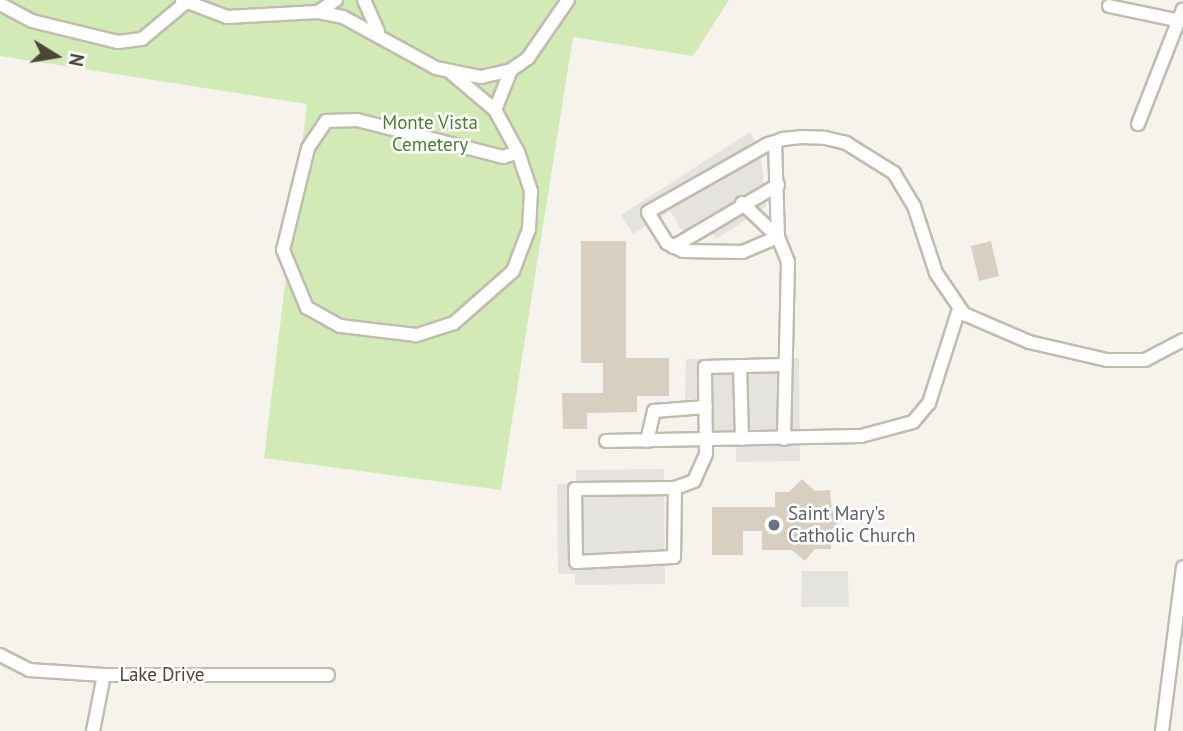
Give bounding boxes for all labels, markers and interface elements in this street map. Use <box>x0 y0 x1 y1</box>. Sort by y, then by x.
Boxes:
north arrow <box>21 21 91 91</box>
text: N <box>64 52 90 68</box>
park label: Monte Vista Cemetery <box>382 112 478 156</box>
place label: Saint Mary's Catholic Church <box>788 503 916 547</box>
marker: Saint Mary's Catholic Church <box>766 517 782 533</box>
street label: Lake Drive <box>119 664 205 686</box>

